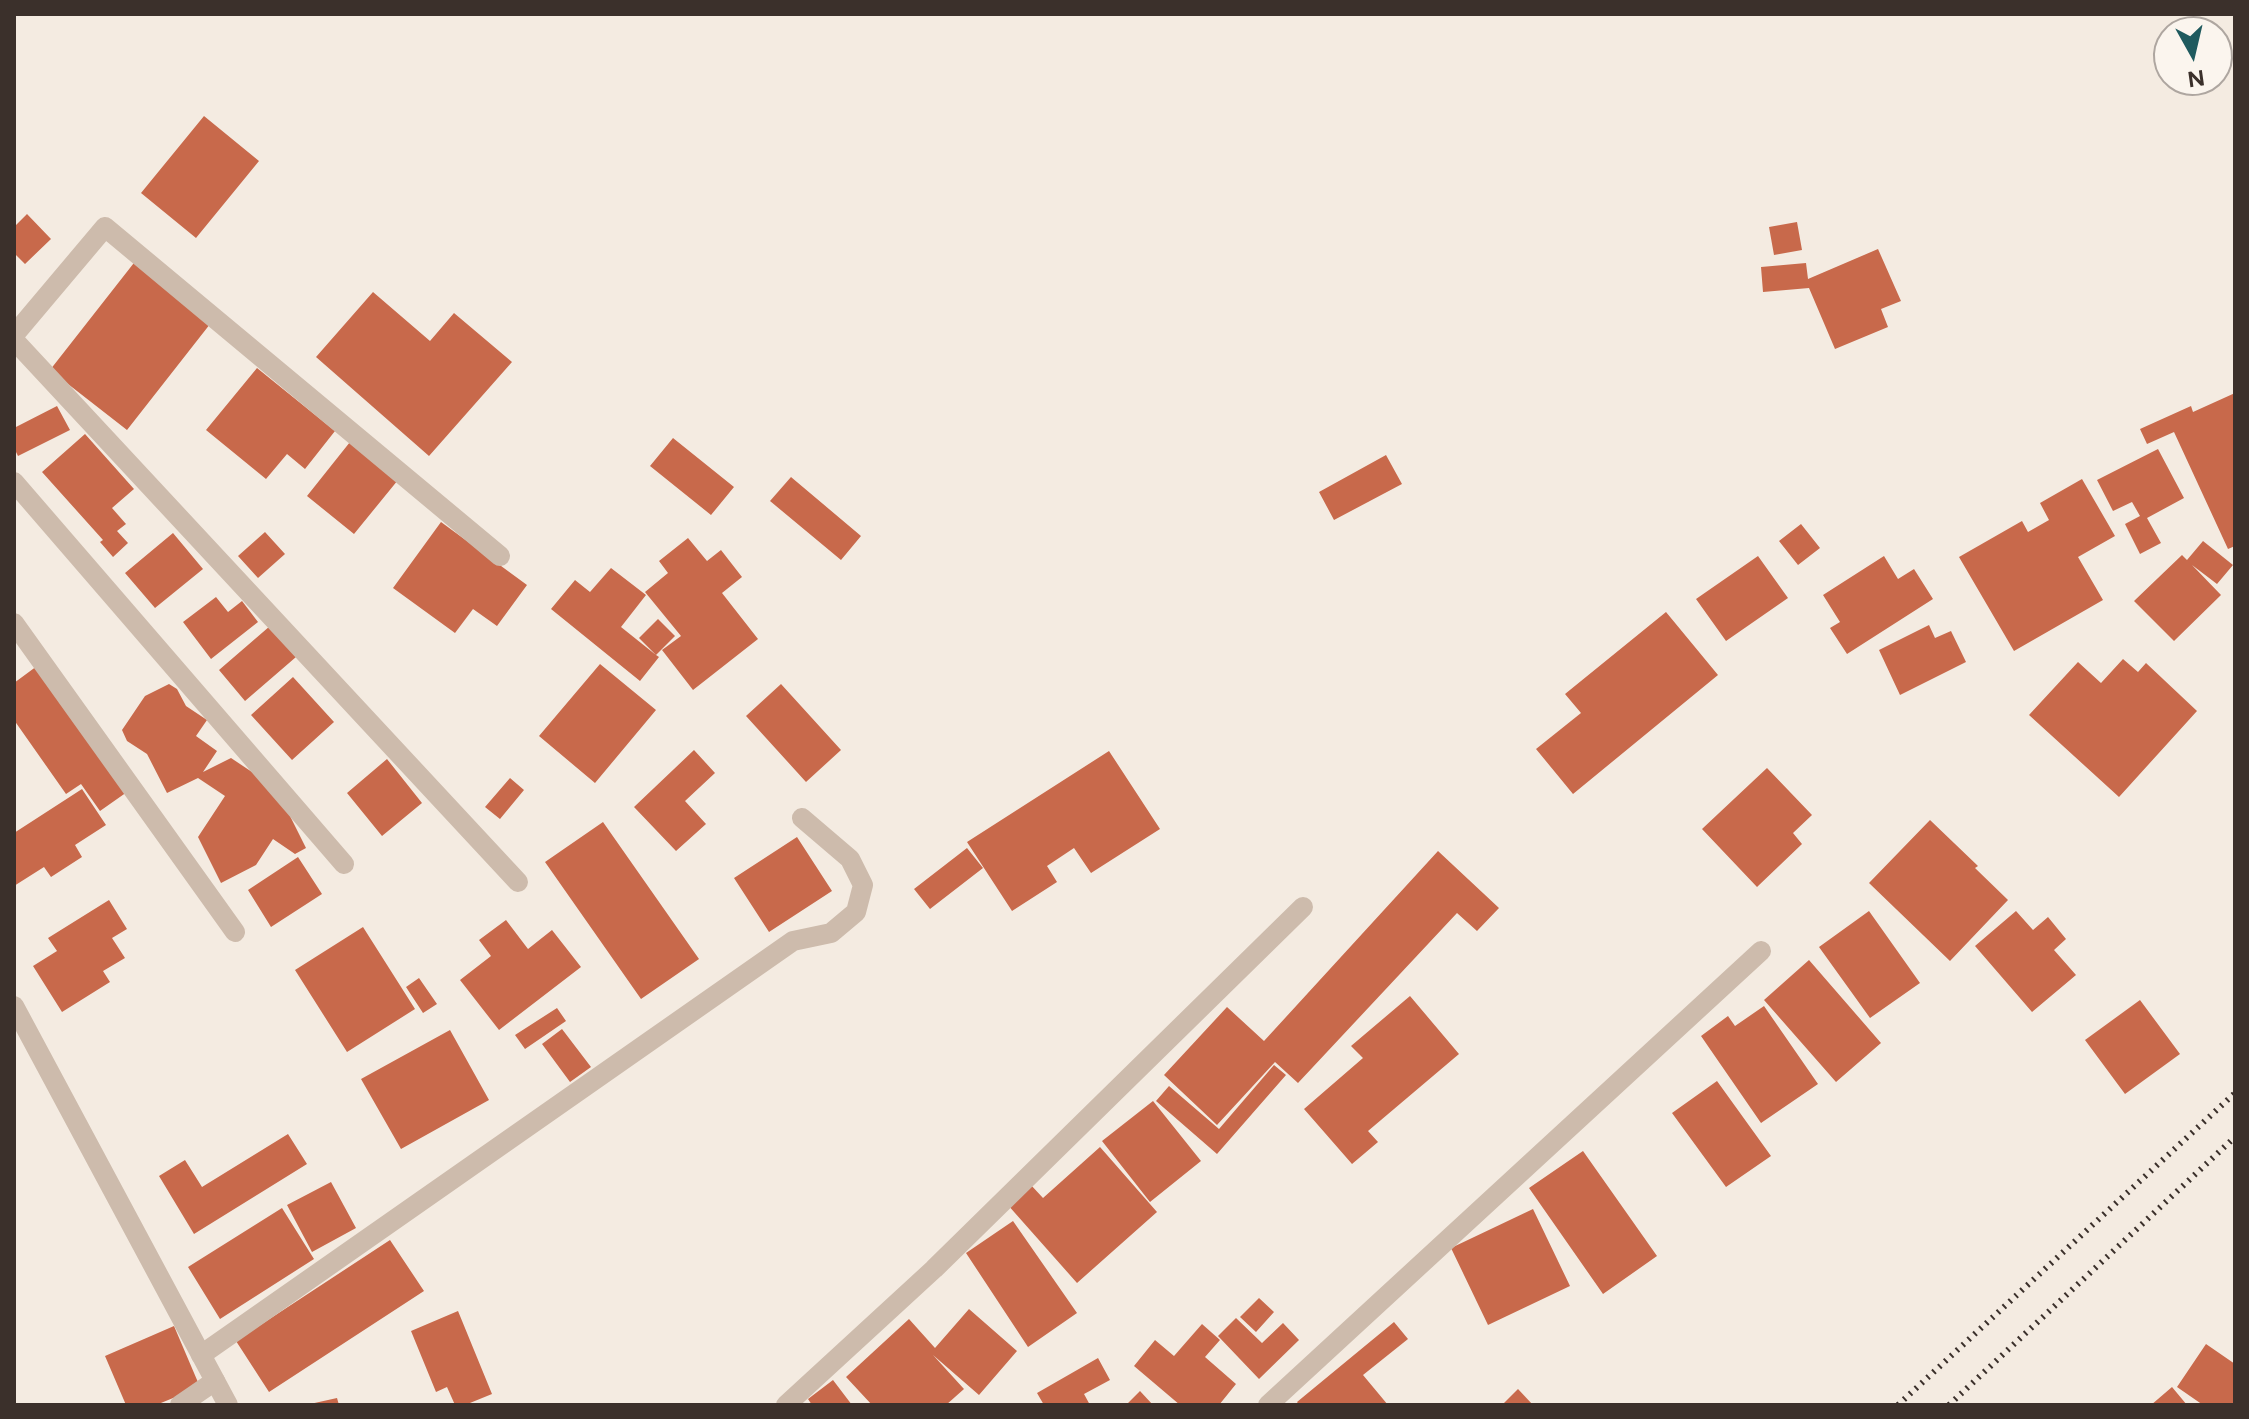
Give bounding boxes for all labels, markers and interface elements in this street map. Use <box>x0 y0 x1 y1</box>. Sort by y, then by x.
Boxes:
north arrow <box>2153 16 2233 96</box>
text: N <box>2186 64 2206 93</box>

